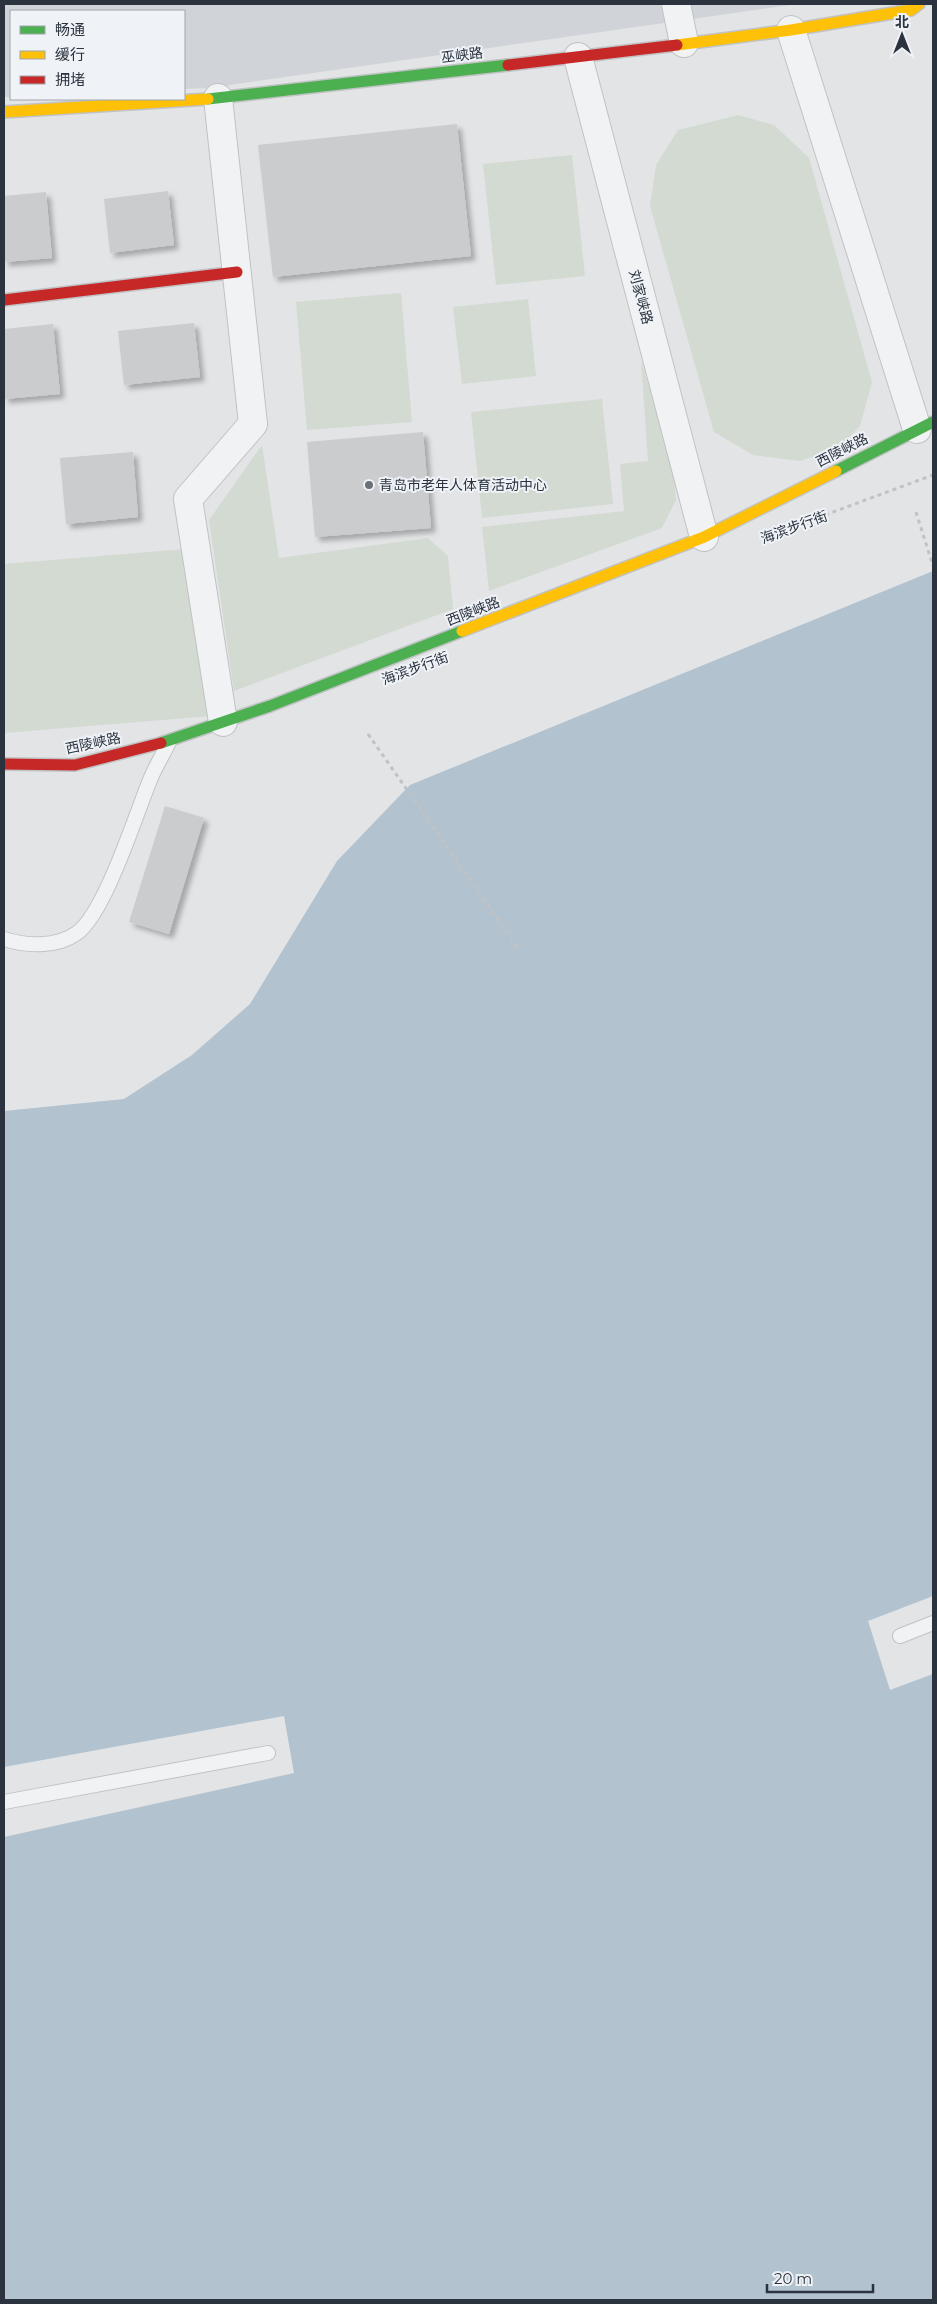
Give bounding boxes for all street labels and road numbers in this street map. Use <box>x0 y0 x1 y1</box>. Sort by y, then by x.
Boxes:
street label: 巫峡路 <box>440 44 484 66</box>
street label: 刘家峡路 <box>625 268 657 326</box>
street label: 西陵峡路 <box>813 429 871 471</box>
street label: 海滨步行街 <box>758 507 830 547</box>
street label: 西陵峡路 <box>444 593 502 629</box>
street label: 海滨步行街 <box>379 648 451 688</box>
street label: 西陵峡路 <box>64 728 122 758</box>

